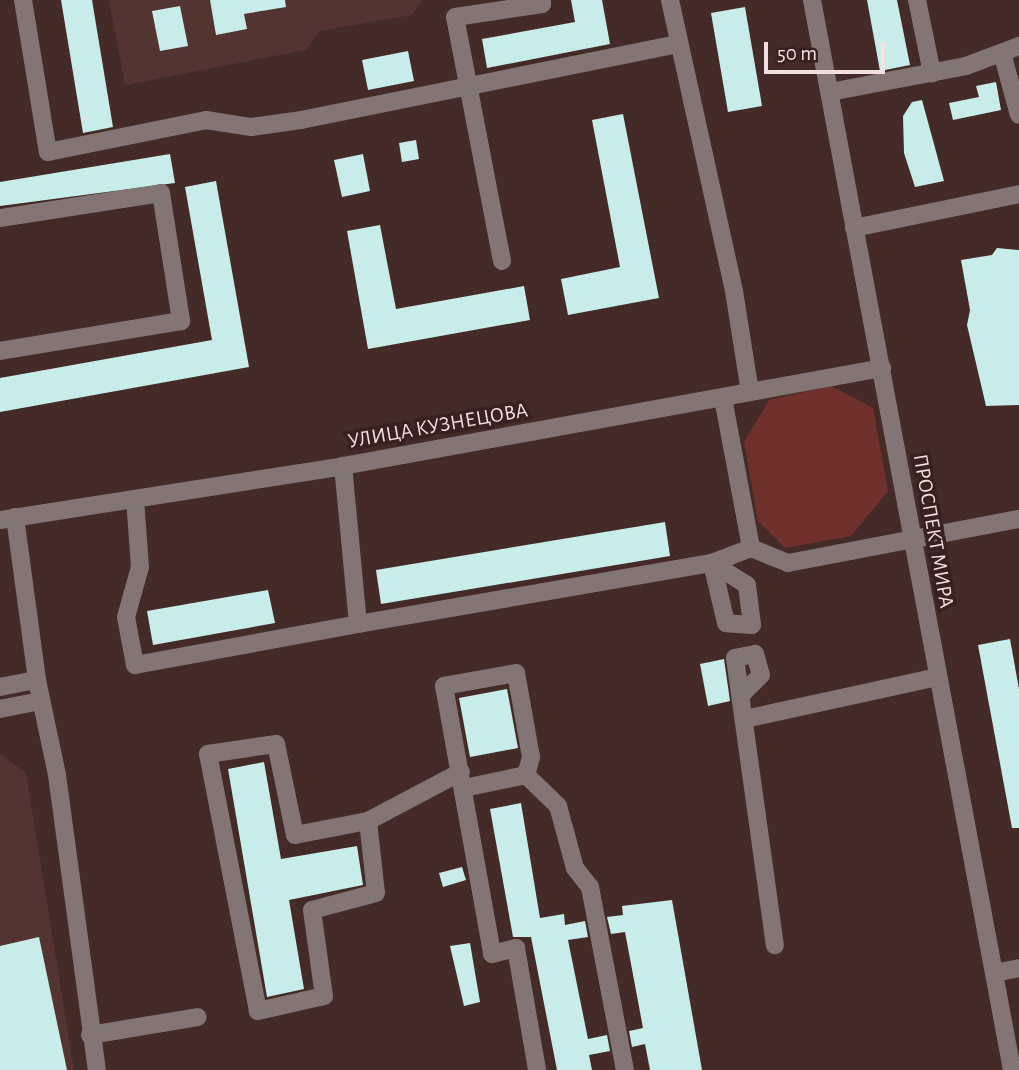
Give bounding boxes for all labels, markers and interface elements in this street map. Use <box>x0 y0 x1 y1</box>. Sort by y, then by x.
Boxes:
scale bar <box>767 28 888 72</box>
text: 50 m <box>777 43 817 64</box>
street label: УЛИЦА КУЗНЕЦОВА <box>346 398 530 454</box>
street label: ПРОСПЕКТ МИРА <box>907 452 959 610</box>

